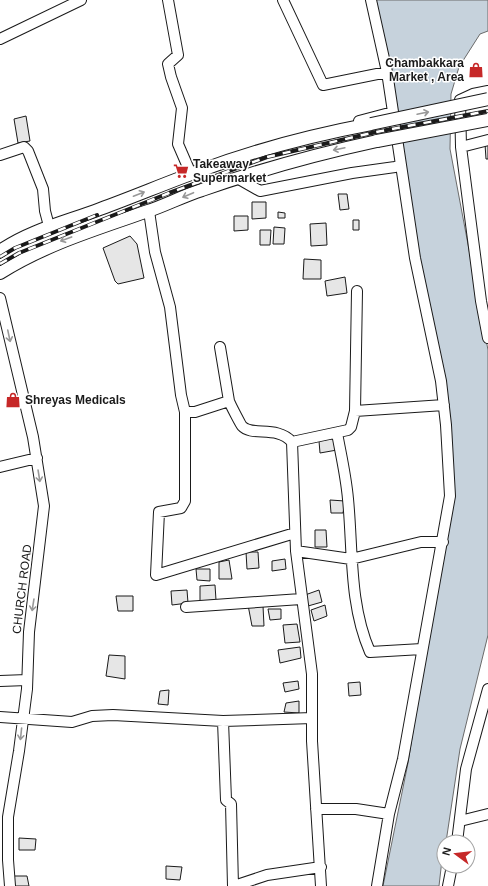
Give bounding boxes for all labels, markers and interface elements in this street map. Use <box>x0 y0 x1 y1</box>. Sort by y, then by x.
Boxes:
place label: Chambakkara Market , Area <box>385 56 464 84</box>
shop icon: Chambakkara Market , Area <box>467 61 485 79</box>
one-way arrow <box>416 108 429 116</box>
one-way arrow <box>333 145 346 153</box>
place label: Takeaway Supermarket <box>193 157 266 185</box>
supermarket icon: Takeaway Supermarket <box>172 162 190 180</box>
one-way arrow <box>133 190 145 197</box>
one-way arrow <box>182 192 194 200</box>
one-way arrow <box>60 236 72 244</box>
one-way arrow <box>5 329 13 342</box>
shop icon: Shreyas Medicals <box>4 391 22 409</box>
place label: Shreyas Medicals <box>25 393 126 407</box>
one-way arrow <box>36 469 44 482</box>
street label: CHURCH ROAD <box>10 543 34 635</box>
one-way arrow <box>29 598 37 611</box>
one-way arrow <box>17 727 25 740</box>
north arrow <box>436 834 476 874</box>
text: N <box>440 846 453 857</box>

